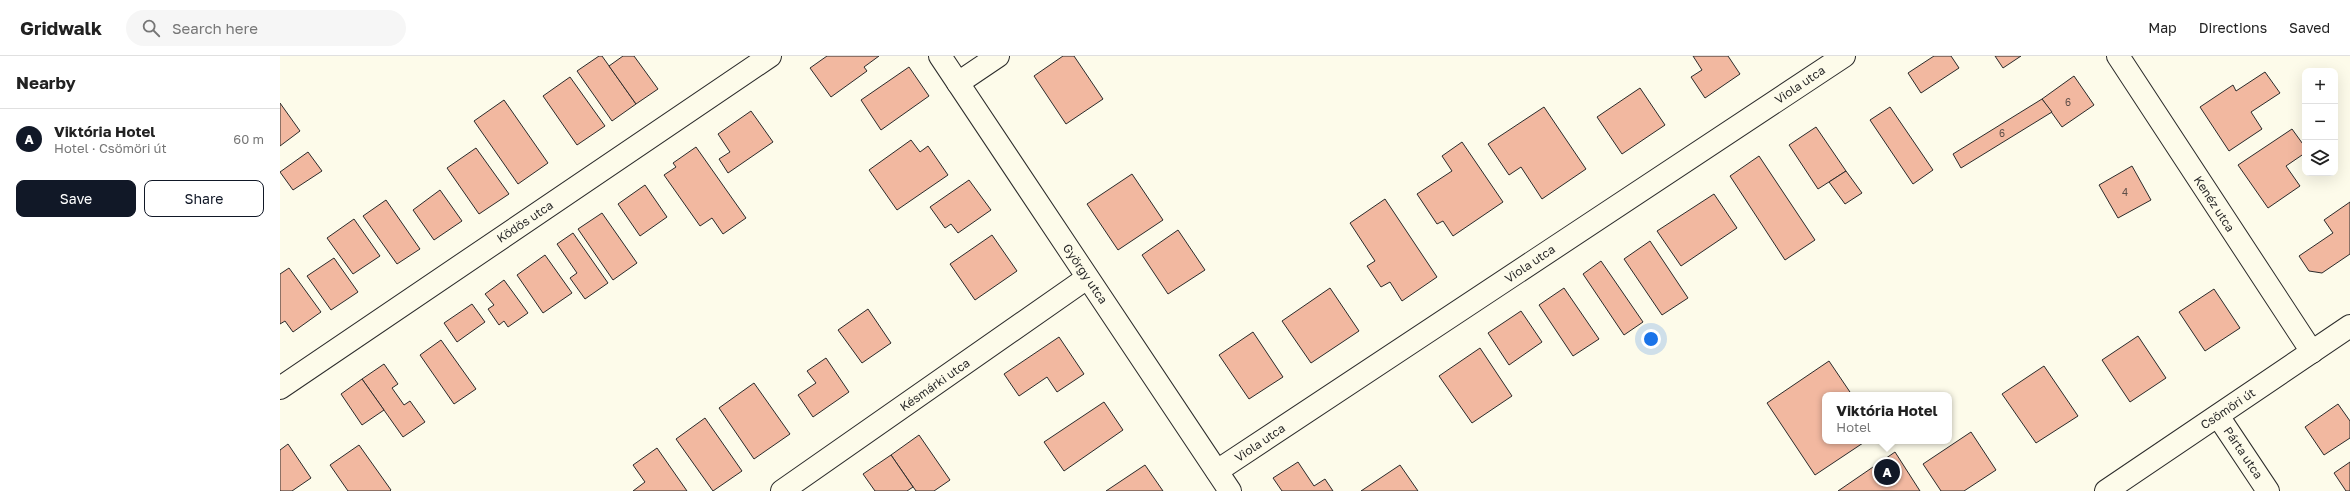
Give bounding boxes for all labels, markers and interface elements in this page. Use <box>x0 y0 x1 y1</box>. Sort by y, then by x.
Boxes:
search box <box>126 10 406 46</box>
text: Gridwalk <box>20 16 102 39</box>
icon: search <box>140 17 162 39</box>
text: Search here <box>172 19 258 37</box>
text: Map <box>2148 19 2177 36</box>
text: Directions <box>2199 19 2267 36</box>
text: Saved <box>2289 19 2330 36</box>
street label: Viola utca <box>1772 62 1828 107</box>
map controls <box>2302 68 2338 176</box>
button: + <box>2302 68 2338 104</box>
text: Nearby <box>16 72 76 93</box>
house number: 6 <box>2065 96 2071 108</box>
button: − <box>2302 104 2338 140</box>
text: Viktória Hotel <box>54 122 155 140</box>
house number: 6 <box>1999 127 2005 139</box>
text: A <box>24 131 34 147</box>
text: 60 m <box>233 131 264 147</box>
text: Hotel · Csömöri út <box>54 140 167 156</box>
button: layers <box>2302 140 2338 176</box>
street label: Kenéz utca <box>2191 173 2238 235</box>
button: Save <box>16 180 136 217</box>
button: Share <box>144 180 264 217</box>
house number: 4 <box>2122 186 2128 198</box>
street label: Ködös utca <box>494 197 556 246</box>
street label: György utca <box>1060 241 1111 307</box>
street label: Viola utca <box>1502 241 1558 286</box>
your location <box>1641 329 1661 349</box>
street label: Késmárki utca <box>897 355 973 414</box>
street label: Csömöri út <box>2198 385 2258 432</box>
popup <box>1822 392 1952 444</box>
text: Viktória Hotel <box>1836 401 1938 419</box>
text: Hotel <box>1836 419 1871 435</box>
street label: Viola utca <box>1232 420 1288 465</box>
street label: Párta utca <box>2221 424 2266 482</box>
pin: A <box>1874 457 1900 487</box>

